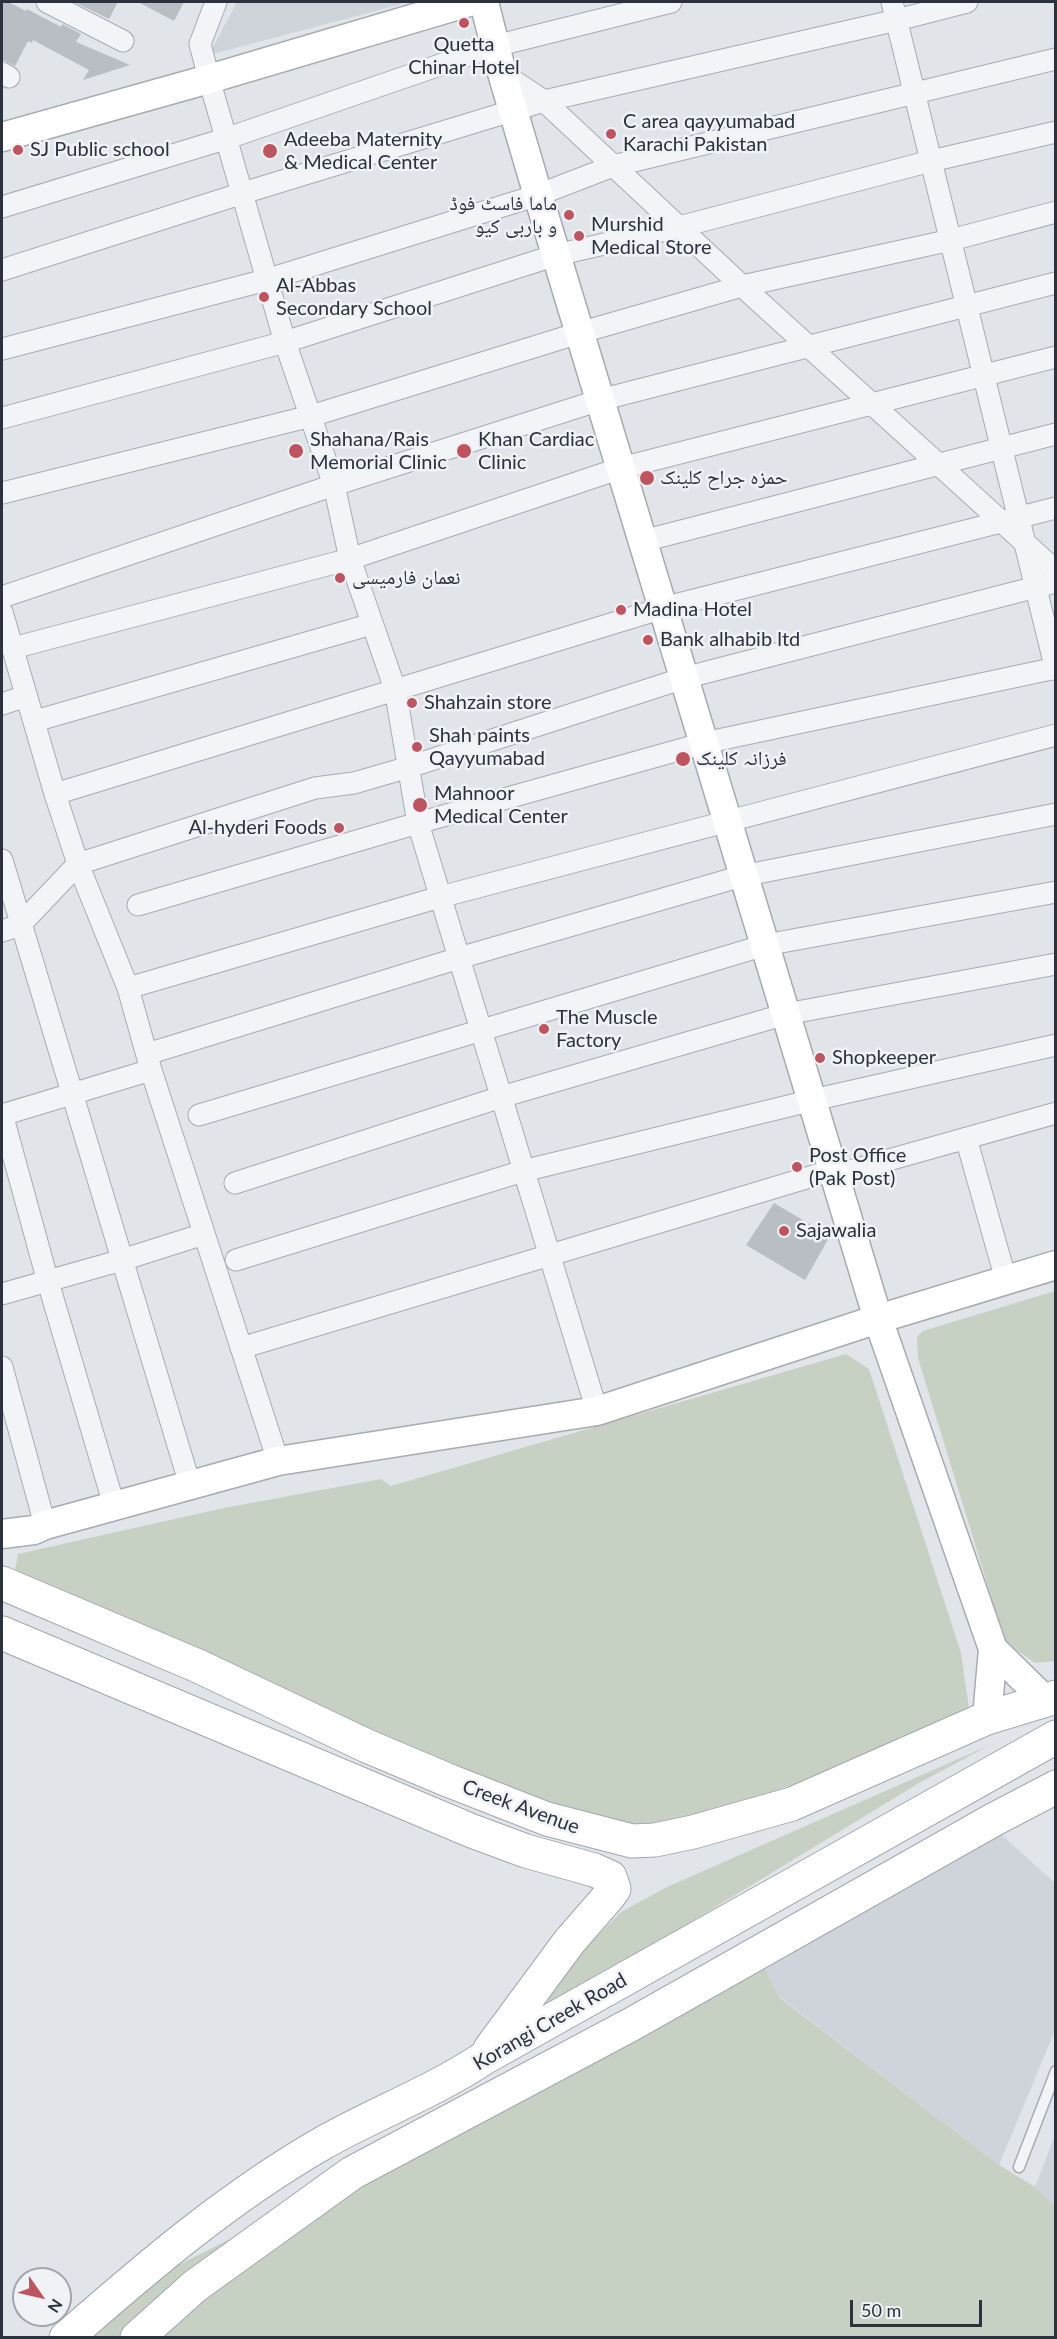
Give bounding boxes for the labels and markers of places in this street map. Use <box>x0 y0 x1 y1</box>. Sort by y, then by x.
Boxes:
marker: Quetta Chinar Hotel <box>457 16 471 30</box>
place label: Quetta Chinar Hotel <box>408 33 520 80</box>
place label: C area qayyumabad Karachi Pakistan <box>623 110 795 157</box>
marker: C area qayyumabad Karachi Pakistan <box>604 127 618 141</box>
place label: Adeeba Maternity & Medical Center <box>284 128 442 175</box>
place label: SJ Public school <box>30 138 170 162</box>
marker: Adeeba Maternity & Medical Center <box>261 142 279 160</box>
marker: SJ Public school <box>11 143 25 157</box>
place label: ماما فاسٹ فوڈ و باربی کیو <box>449 192 557 239</box>
marker: ماما فاسٹ فوڈ و باربی کیو <box>562 208 576 222</box>
place label: Murshid Medical Store <box>591 213 711 260</box>
marker: Murshid Medical Store <box>572 229 586 243</box>
place label: Al-Abbas Secondary School <box>276 274 432 321</box>
marker: Al-Abbas Secondary School <box>257 290 271 304</box>
place label: Shahana/Rais Memorial Clinic <box>310 428 447 475</box>
place label: Khan Cardiac Clinic <box>478 428 594 475</box>
marker: Shahana/Rais Memorial Clinic <box>287 442 305 460</box>
marker: Khan Cardiac Clinic <box>455 442 473 460</box>
place label: حمزہ جراح کلینک <box>660 466 787 490</box>
marker: حمزہ جراح کلینک <box>638 469 656 487</box>
place label: نعمان فارمیسی <box>352 566 460 590</box>
marker: نعمان فارمیسی <box>333 571 347 585</box>
place label: Madina Hotel <box>633 598 752 622</box>
marker: Madina Hotel <box>614 603 628 617</box>
place label: Bank alhabib ltd <box>660 628 800 652</box>
marker: Bank alhabib ltd <box>641 633 655 647</box>
place label: Shahzain store <box>424 691 552 715</box>
marker: Shahzain store <box>405 696 419 710</box>
place label: Shah paints Qayyumabad <box>429 724 545 771</box>
marker: Shah paints Qayyumabad <box>410 740 424 754</box>
place label: فرزانہ کلینک <box>696 747 787 771</box>
marker: فرزانہ کلینک <box>674 750 692 768</box>
place label: Mahnoor Medical Center <box>434 782 568 829</box>
marker: Mahnoor Medical Center <box>411 796 429 814</box>
place label: Al-hyderi Foods <box>188 816 327 840</box>
marker: Al-hyderi Foods <box>332 821 346 835</box>
place label: The Muscle Factory <box>556 1006 658 1053</box>
marker: The Muscle Factory <box>537 1022 551 1036</box>
place label: Shopkeeper <box>832 1046 936 1070</box>
marker: Shopkeeper <box>813 1051 827 1065</box>
place label: Post Office (Pak Post) <box>809 1144 906 1191</box>
marker: Post Office (Pak Post) <box>790 1160 804 1174</box>
place label: Sajawalia <box>796 1219 876 1243</box>
marker: Sajawalia <box>777 1224 791 1238</box>

